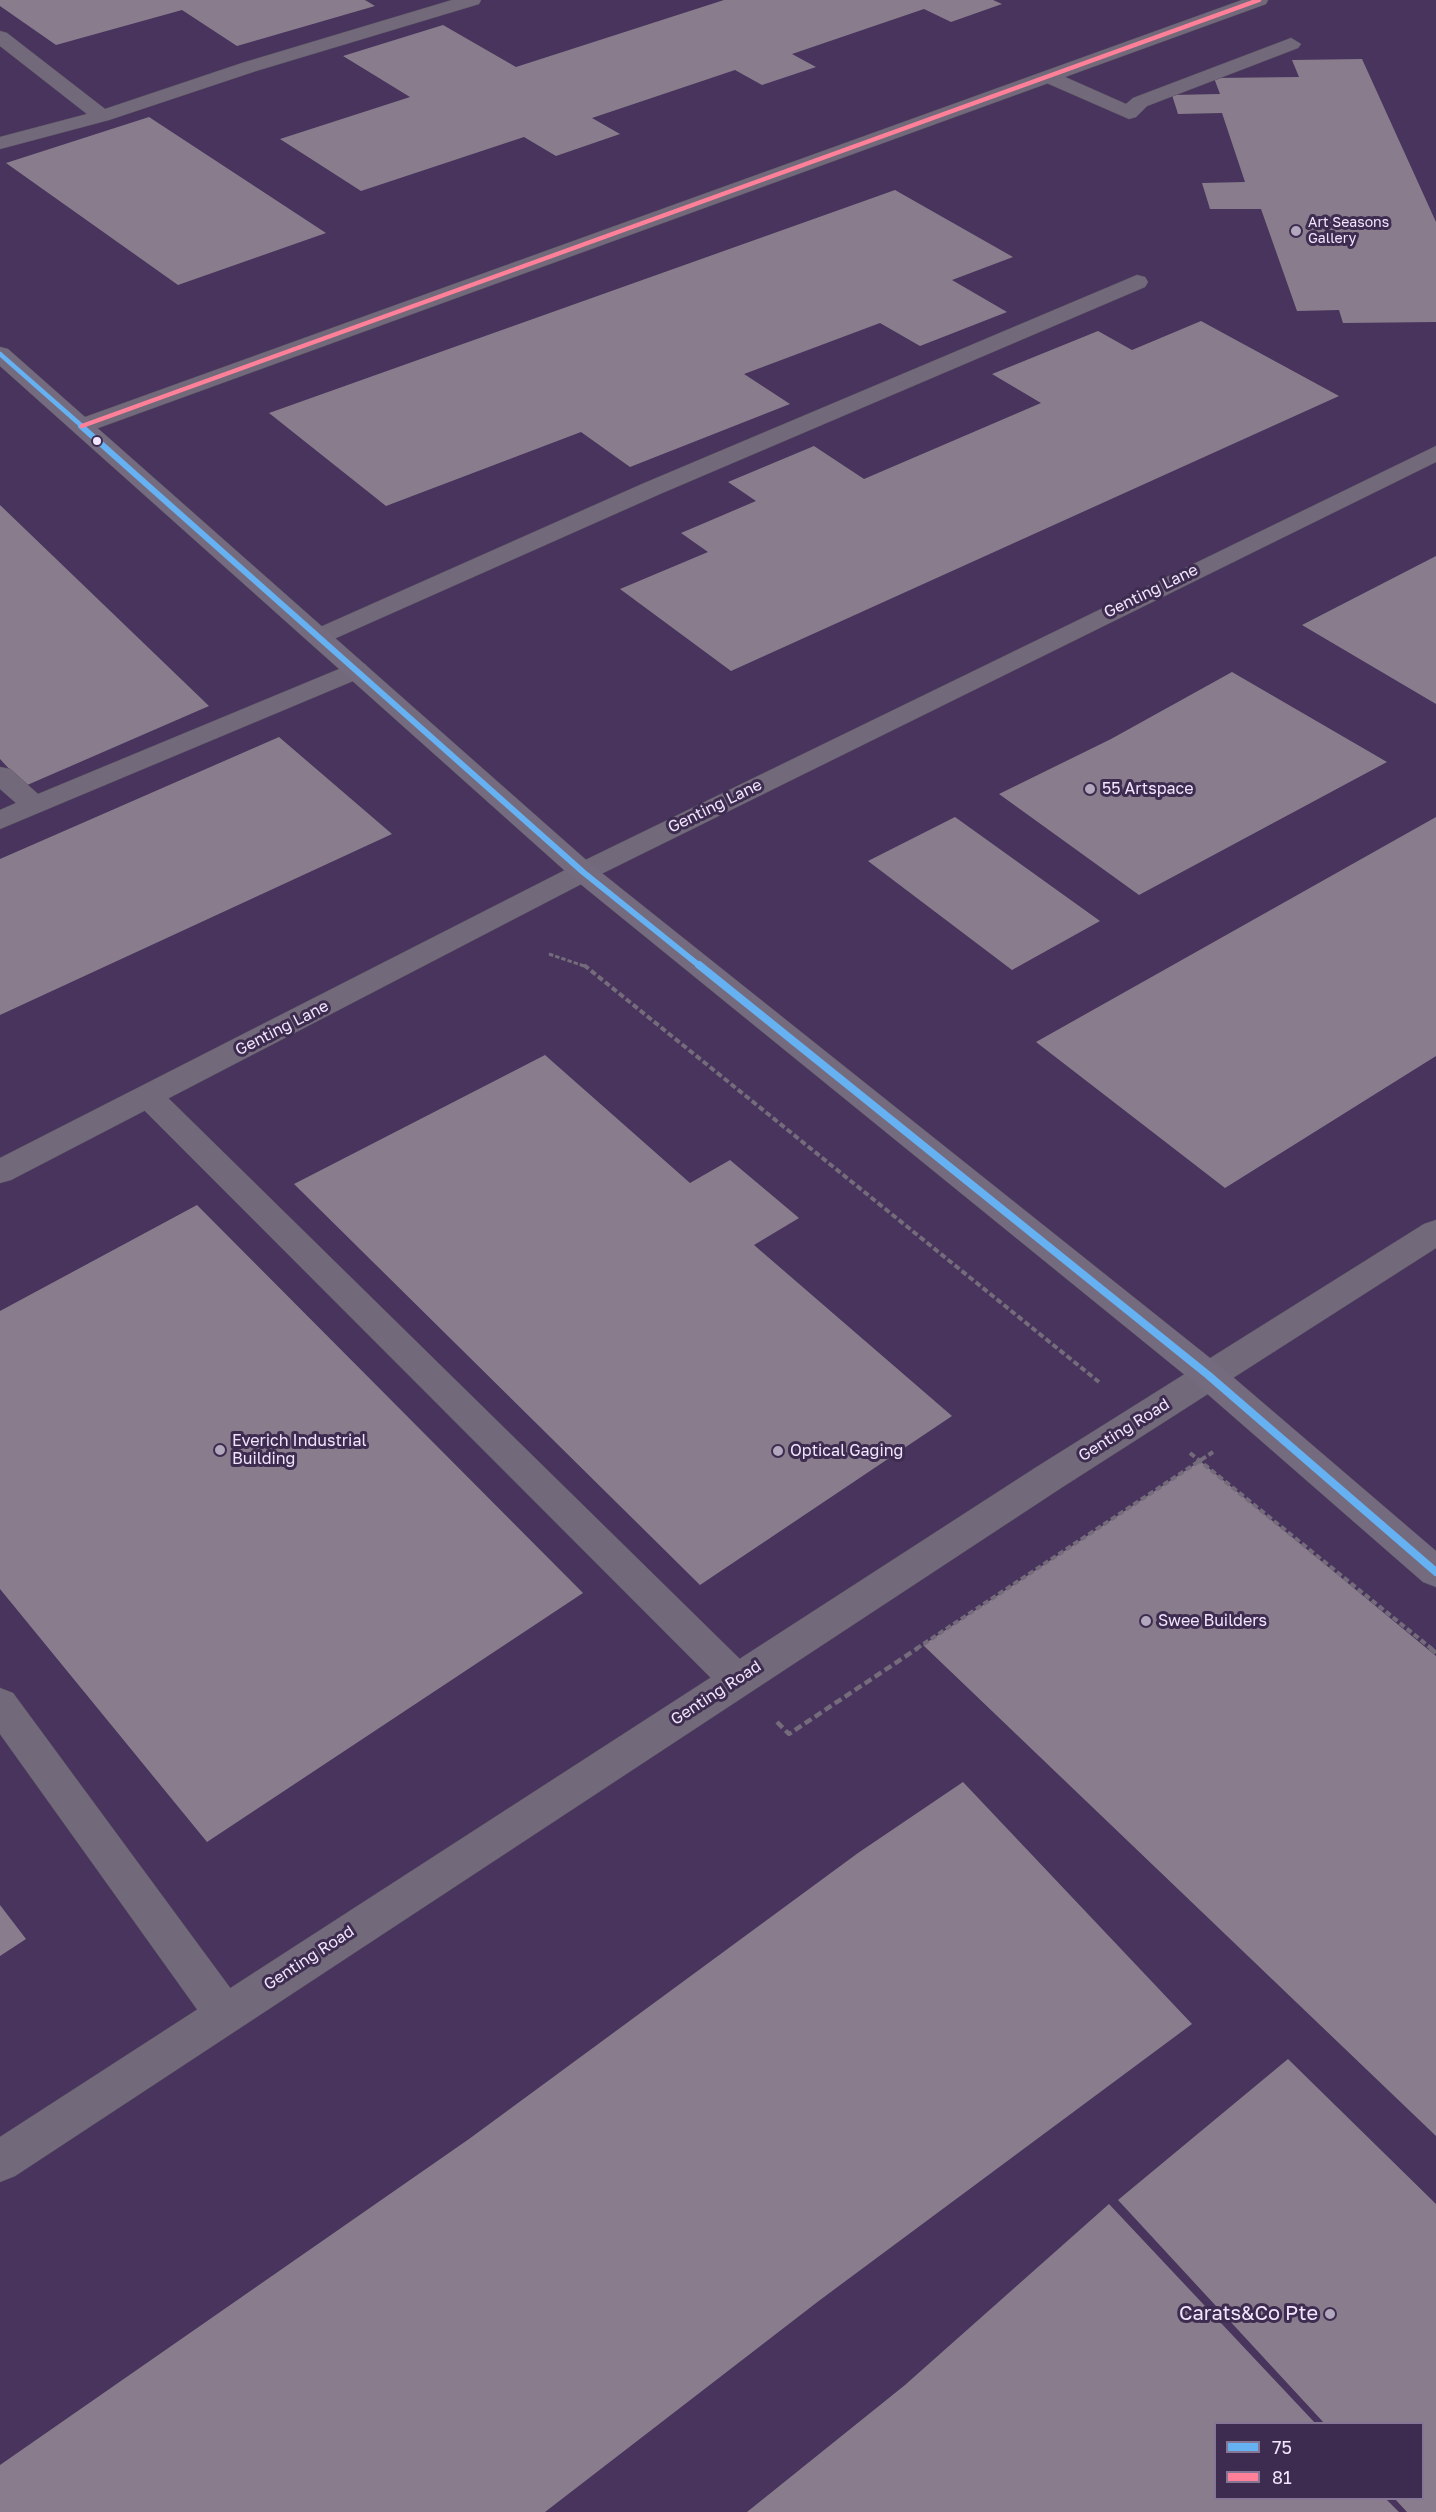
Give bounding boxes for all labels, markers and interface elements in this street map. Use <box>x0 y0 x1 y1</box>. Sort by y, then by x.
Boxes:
place label: Art Seasons Gallery <box>1308 215 1389 248</box>
marker: Art Seasons Gallery <box>1289 224 1303 238</box>
unlabelled marker <box>91 435 103 447</box>
street label: Genting Lane <box>1101 560 1201 622</box>
street label: Genting Lane <box>665 775 765 837</box>
place label: 55 Artspace <box>1102 779 1194 799</box>
marker: 55 Artspace <box>1083 782 1097 796</box>
street label: Genting Lane <box>232 996 332 1060</box>
street label: Genting Road <box>1075 1394 1173 1466</box>
place label: Everich Industrial Building <box>232 1431 367 1469</box>
place label: Optical Gaging <box>790 1441 903 1461</box>
marker: Everich Industrial Building <box>213 1443 227 1457</box>
marker: Optical Gaging <box>771 1444 785 1458</box>
place label: Swee Builders <box>1158 1611 1267 1631</box>
marker: Swee Builders <box>1139 1614 1153 1628</box>
street label: Genting Road <box>667 1657 765 1729</box>
street label: Genting Road <box>260 1922 358 1994</box>
place label: Carats&Co Pte <box>1179 2302 1318 2326</box>
marker: Carats&Co Pte <box>1323 2307 1337 2321</box>
legend <box>1214 2422 1424 2500</box>
text: 75 <box>1272 2436 1292 2458</box>
text: 81 <box>1272 2466 1292 2488</box>

